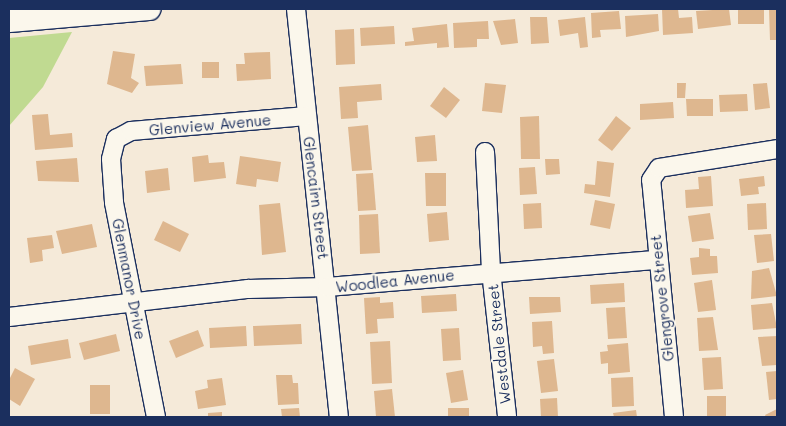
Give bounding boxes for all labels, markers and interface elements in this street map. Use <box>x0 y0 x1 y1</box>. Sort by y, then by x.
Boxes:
street label: Glenview Avenue <box>148 111 272 139</box>
street label: Glencairn Street <box>300 136 332 260</box>
street label: Glenmanor Drive <box>108 217 150 341</box>
street label: Glengrove Street <box>646 234 678 362</box>
street label: Woodlea Avenue <box>335 266 455 296</box>
street label: Westdale Street <box>484 283 514 405</box>

